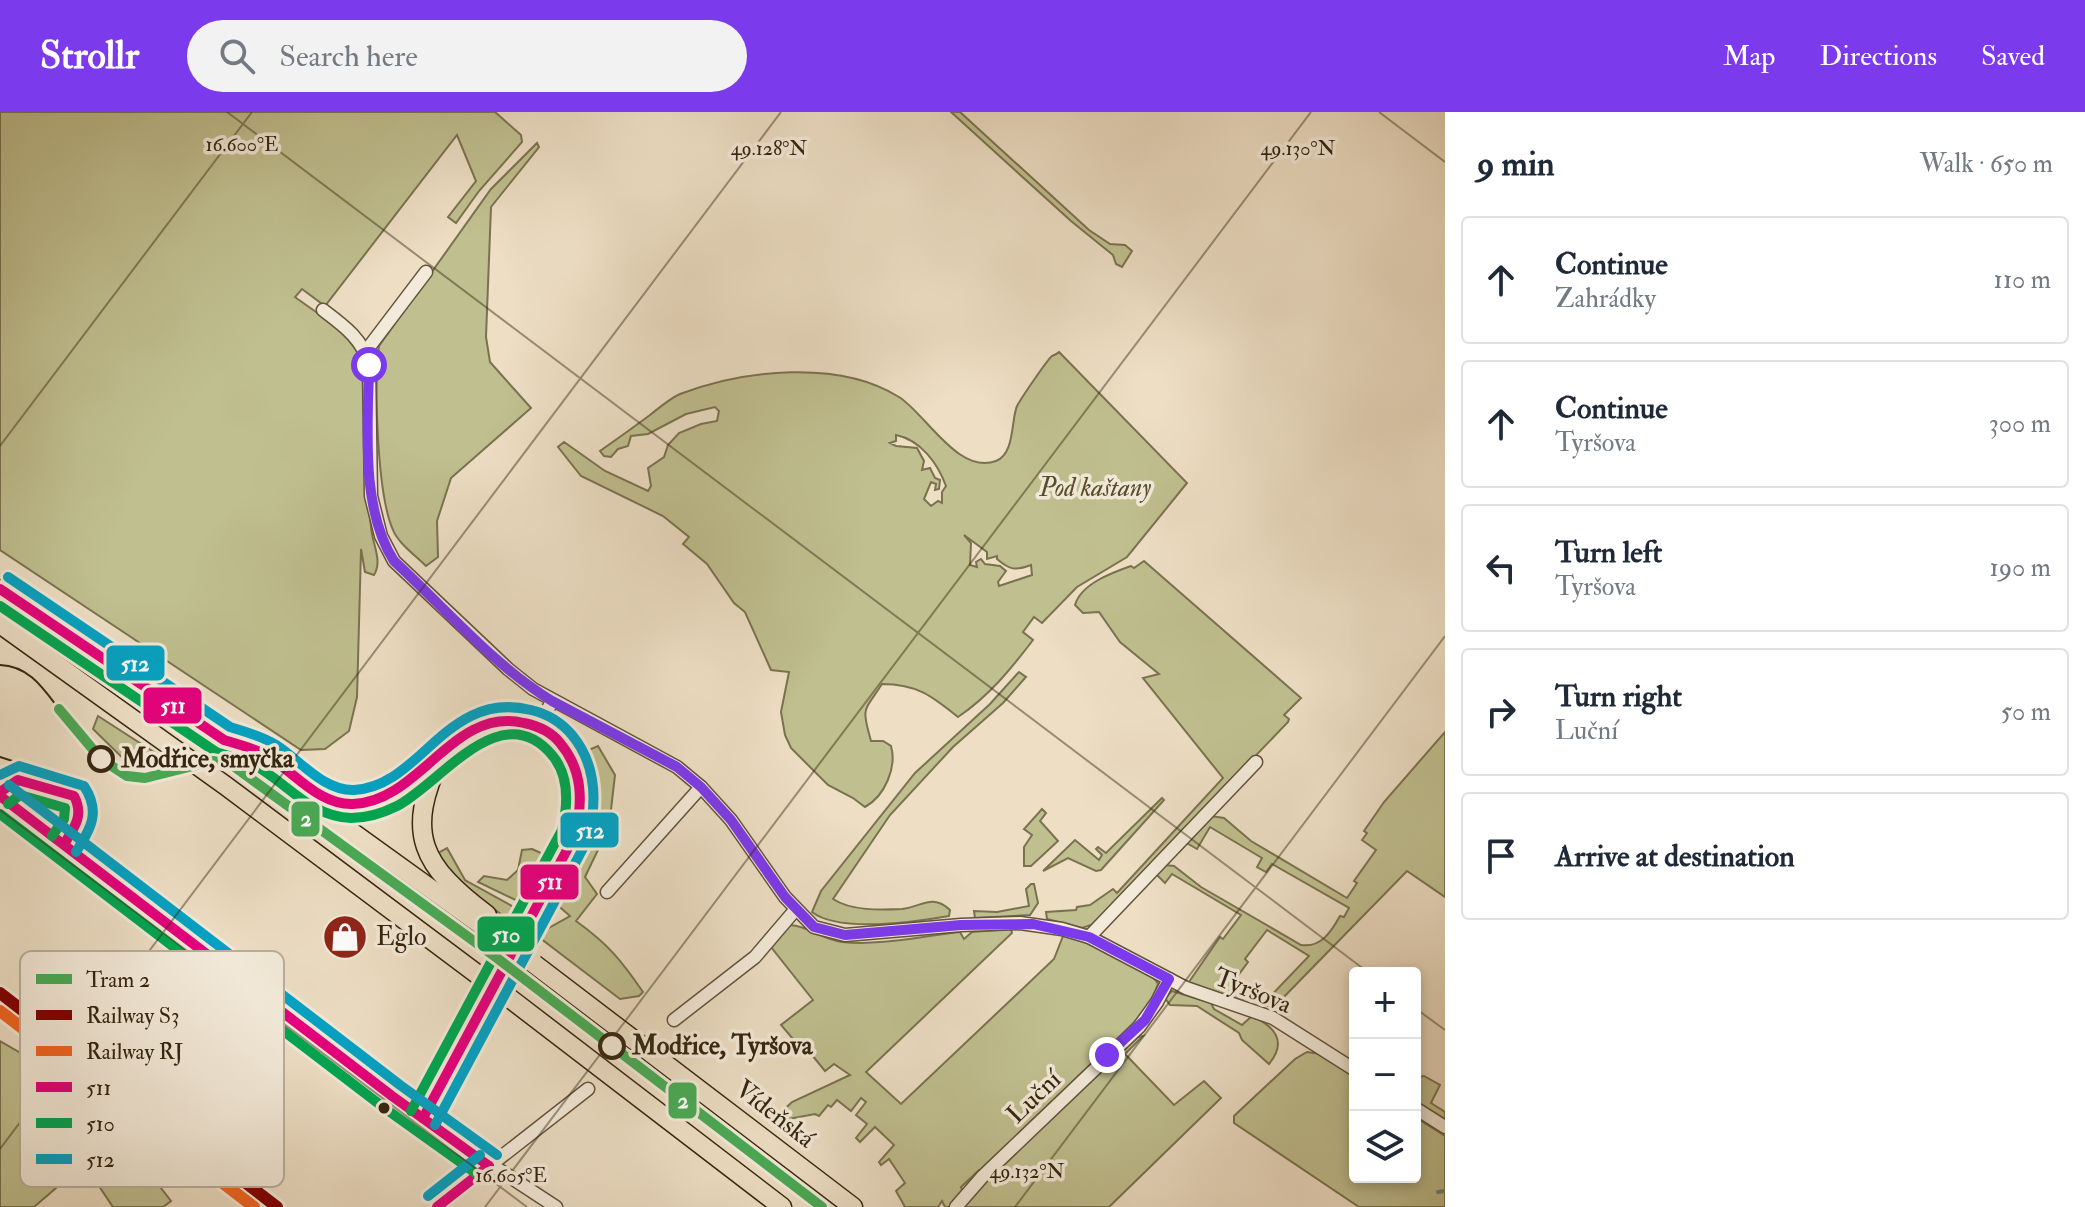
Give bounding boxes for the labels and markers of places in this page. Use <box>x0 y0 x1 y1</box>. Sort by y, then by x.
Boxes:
place label: Modřice, smyčka <box>120 743 295 776</box>
marker: Modřice, smyčka <box>88 746 114 772</box>
shop icon: Eglo <box>321 913 369 961</box>
place label: Eglo <box>376 921 427 953</box>
place label: Modřice, Tyršova <box>631 1030 814 1063</box>
marker: Modřice, Tyršova <box>599 1033 625 1059</box>
unlabelled marker <box>376 1100 392 1116</box>

